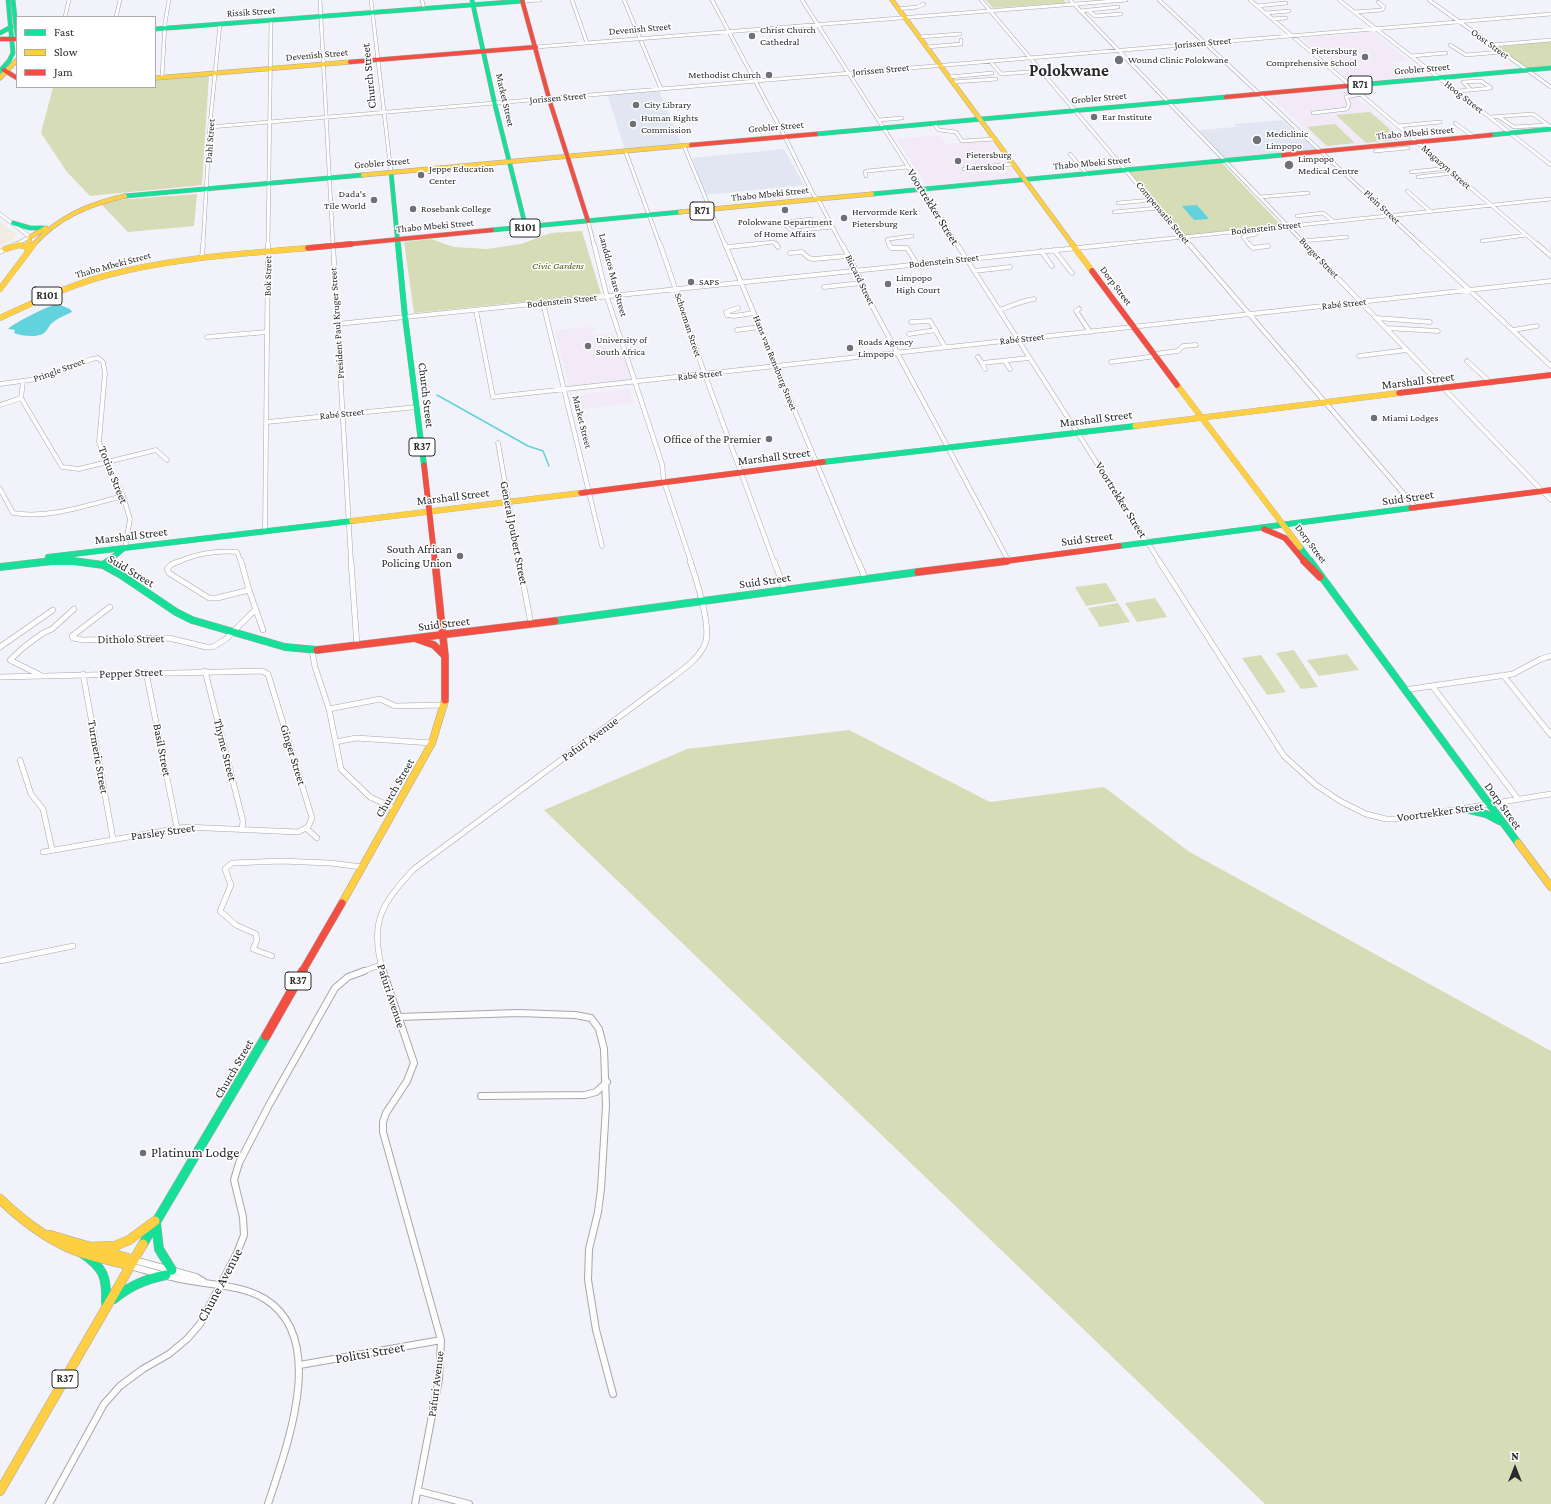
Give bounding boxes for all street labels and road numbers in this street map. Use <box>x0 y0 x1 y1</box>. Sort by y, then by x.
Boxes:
street label: Rissik Street <box>226 4 276 20</box>
street label: Devenish Street <box>608 20 672 38</box>
street label: Oost Street <box>1469 26 1511 62</box>
street label: Jorissen Street <box>1174 35 1232 51</box>
street label: Church Street <box>358 43 380 109</box>
street label: Devenish Street <box>285 46 349 64</box>
street label: Grobler Street <box>1394 61 1450 77</box>
street label: Jorissen Street <box>852 62 910 78</box>
street label: Market Street <box>493 72 517 128</box>
road number: R71 <box>1348 76 1372 94</box>
street label: Hoog Street <box>1442 78 1486 116</box>
street label: Jorissen Street <box>529 90 587 106</box>
street label: Grobler Street <box>1071 90 1127 106</box>
street label: Dahl Street <box>202 118 218 164</box>
street label: Grobler Street <box>748 119 804 135</box>
street label: Thabo Mbeki Street <box>1376 124 1454 142</box>
street label: Magazyn Street <box>1419 142 1473 192</box>
street label: Thabo Mbeki Street <box>1053 154 1131 172</box>
street label: Grobler Street <box>354 155 410 171</box>
street label: Voortrekker Street <box>904 166 962 248</box>
street label: Compensatie Street <box>1133 179 1193 247</box>
street label: Thabo Mbeki Street <box>731 184 809 204</box>
street label: Plein Street <box>1361 187 1403 227</box>
road number: R71 <box>690 202 714 220</box>
street label: Thabo Mbeki Street <box>396 217 474 235</box>
street label: Bodenstein Street <box>1230 218 1302 238</box>
road number: R101 <box>510 219 540 237</box>
street label: Landdros Mare Street <box>596 232 630 318</box>
street label: Burger Street <box>1297 235 1341 281</box>
street label: Thabo Mbeki Street <box>74 249 152 281</box>
street label: Bodenstein Street <box>908 251 980 271</box>
street label: Biccard Street <box>843 253 877 307</box>
street label: Bok Street <box>262 256 274 296</box>
street label: Dorp Street <box>1097 264 1135 308</box>
street label: President Paul Kruger Street <box>327 267 347 379</box>
road number: R101 <box>32 287 62 305</box>
street label: Bodenstein Street <box>526 291 598 311</box>
street label: Schoeman Street <box>672 291 704 359</box>
street label: Rabé Street <box>1321 296 1367 312</box>
street label: Hans van Rensburg Street <box>750 314 800 412</box>
street label: Rabé Street <box>999 331 1045 347</box>
street label: Pringle Street <box>32 355 86 385</box>
street label: Church Street <box>415 362 437 428</box>
street label: Rabé Street <box>677 367 723 383</box>
street label: Marshall Street <box>1381 369 1455 393</box>
street label: Market Street <box>570 394 594 450</box>
street label: Rabé Street <box>319 406 365 422</box>
street label: Marshall Street <box>1059 407 1133 431</box>
road number: R37 <box>409 438 435 456</box>
street label: Totius Street <box>95 444 131 506</box>
street label: Marshall Street <box>737 445 811 469</box>
street label: Voortrekker Street <box>1092 459 1150 541</box>
street label: General Joubert Street <box>497 480 531 586</box>
street label: Marshall Street <box>416 485 490 509</box>
street label: Suid Street <box>1381 487 1435 509</box>
street label: Dorp Street <box>1292 522 1330 566</box>
street label: Marshall Street <box>94 524 168 548</box>
street label: Suid Street <box>1060 529 1114 549</box>
street label: Suid Street <box>105 551 157 591</box>
street label: Suid Street <box>738 570 792 592</box>
street label: Suid Street <box>417 614 471 634</box>
street label: Ditholo Street <box>97 631 165 647</box>
street label: Pepper Street <box>99 665 163 681</box>
street label: Pafuri Avenue <box>559 714 621 764</box>
street label: Thyme Street <box>210 717 240 783</box>
street label: Turmeric Street <box>84 719 112 795</box>
street label: Basil Street <box>150 722 174 778</box>
street label: Ginger Street <box>277 723 309 787</box>
street label: Church Street <box>372 756 418 820</box>
street label: Dorp Street <box>1481 780 1525 832</box>
street label: Voortrekker Street <box>1396 799 1484 825</box>
street label: Parsley Street <box>130 820 196 844</box>
street label: Pafuri Avenue <box>374 962 408 1030</box>
road number: R37 <box>285 972 311 990</box>
street label: Church Street <box>211 1037 257 1101</box>
street label: Chune Avenue <box>194 1245 246 1325</box>
street label: Politsi Street <box>334 1339 406 1367</box>
street label: Pafuri Avenue <box>425 1350 447 1418</box>
road number: R37 <box>52 1370 78 1388</box>

